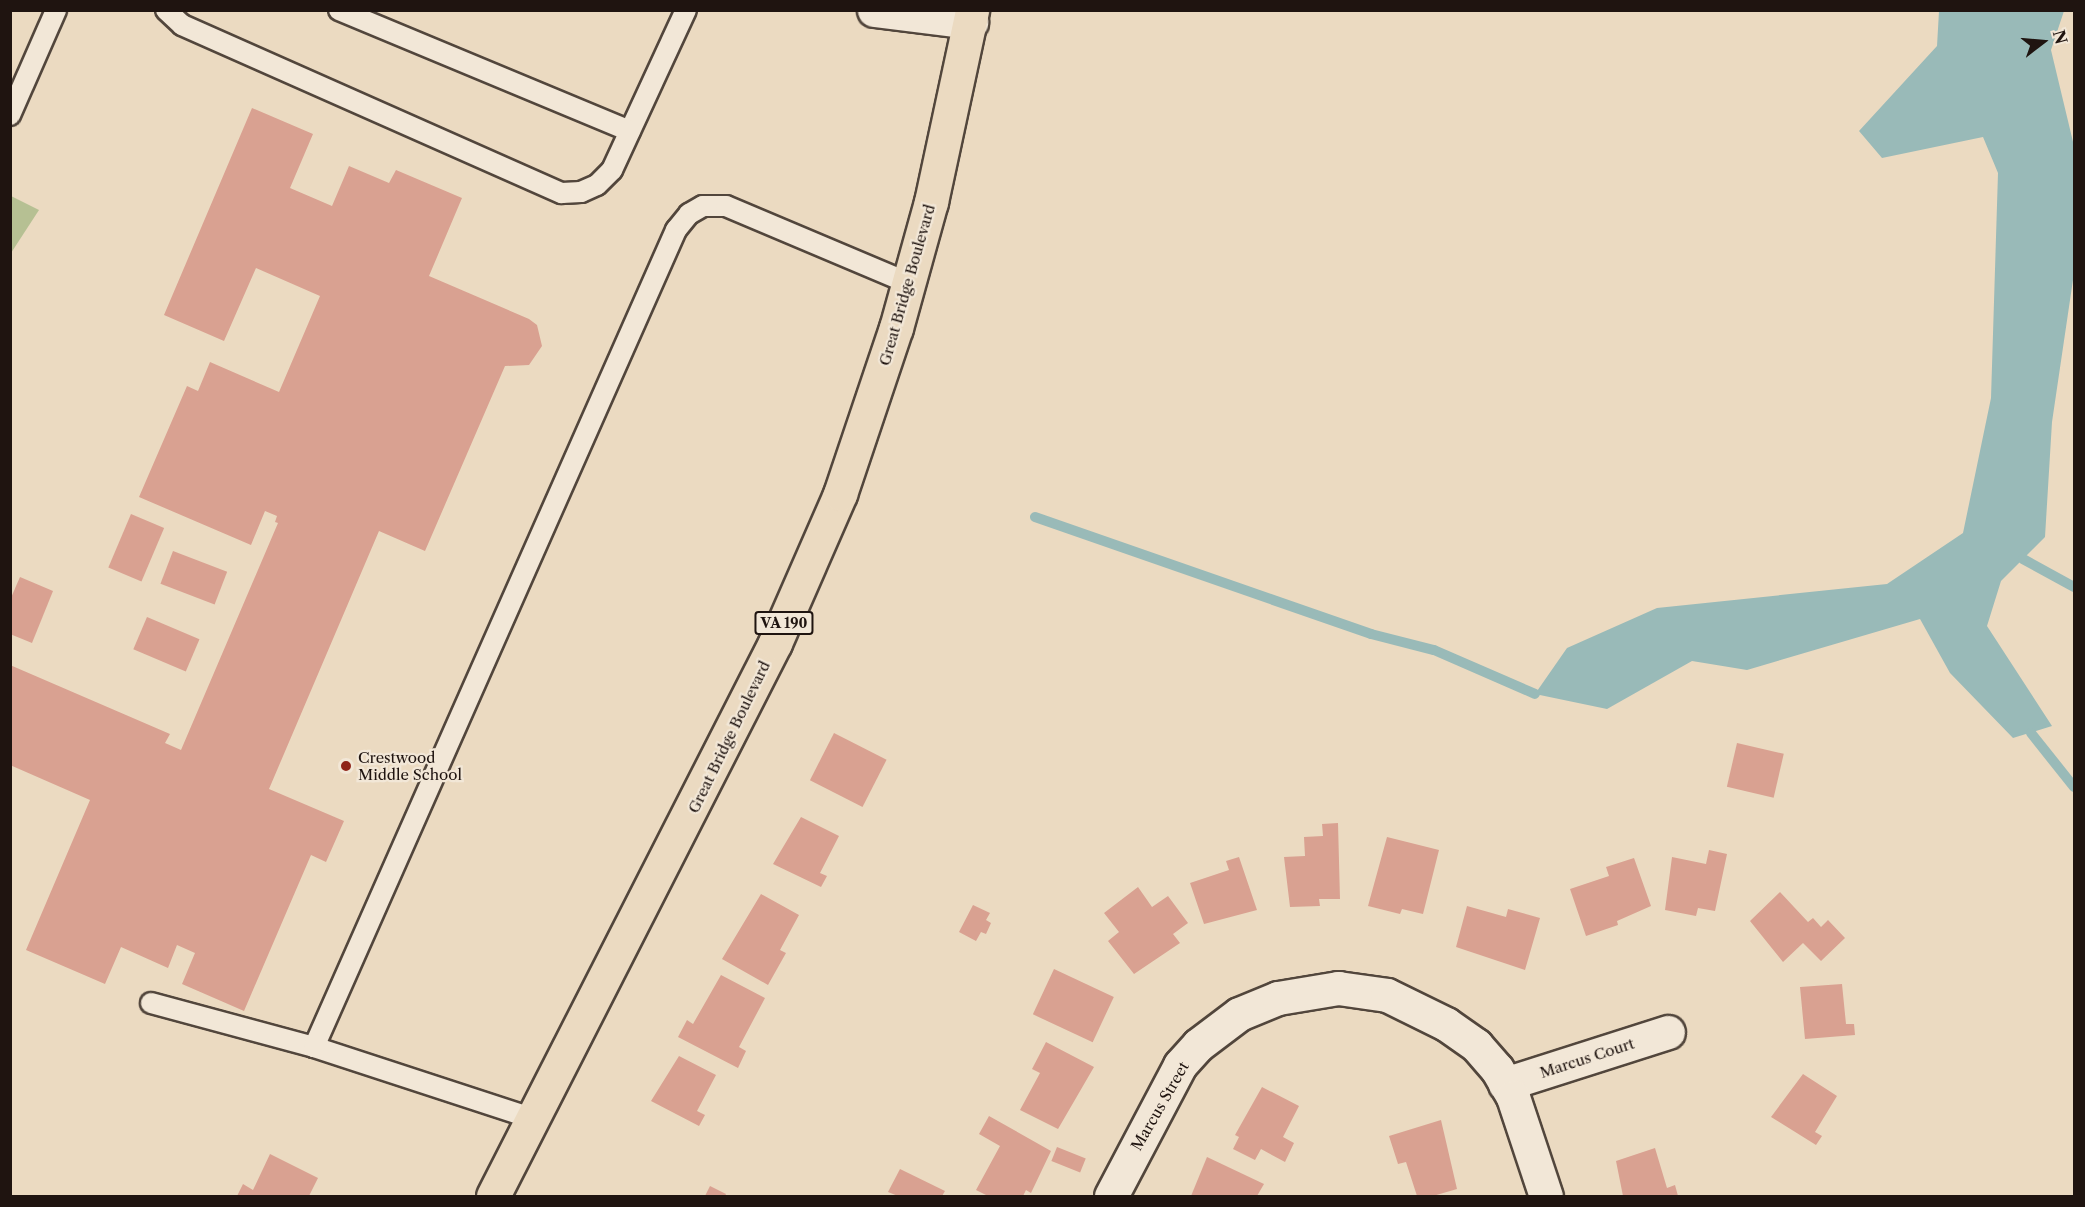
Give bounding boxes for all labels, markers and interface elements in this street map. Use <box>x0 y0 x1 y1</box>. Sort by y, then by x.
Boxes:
north arrow <box>2013 12 2073 72</box>
text: N <box>2049 28 2072 46</box>
street label: Great Bridge Boulevard <box>875 202 939 368</box>
road number: VA 190 <box>754 612 814 634</box>
street label: Great Bridge Boulevard <box>684 658 774 816</box>
place label: Crestwood Middle School <box>358 748 462 783</box>
marker: Crestwood Middle School <box>339 759 353 773</box>
street label: Marcus Court <box>1537 1034 1637 1082</box>
street label: Marcus Street <box>1127 1059 1193 1153</box>

